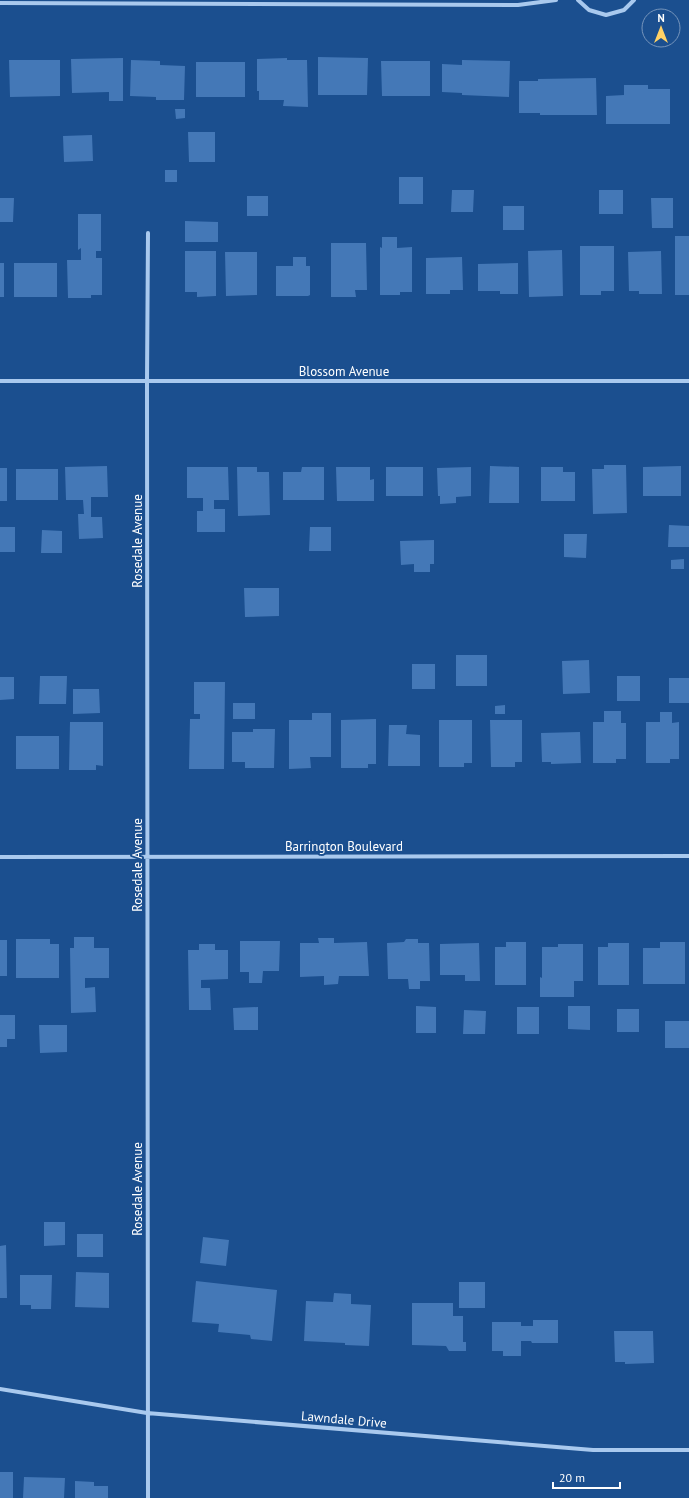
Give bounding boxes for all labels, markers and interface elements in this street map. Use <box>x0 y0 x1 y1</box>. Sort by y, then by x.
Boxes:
north arrow <box>641 8 681 48</box>
text: N <box>657 11 665 25</box>
street label: Blossom Avenue <box>299 363 389 380</box>
street label: Rosedale Avenue <box>129 494 146 588</box>
street label: Rosedale Avenue <box>129 818 146 912</box>
street label: Barrington Boulevard <box>285 838 403 855</box>
street label: Rosedale Avenue <box>129 1142 146 1236</box>
street label: Lawndale Drive <box>300 1407 388 1432</box>
scale bar <box>553 1464 620 1490</box>
text: 20 m <box>559 1470 585 1485</box>

